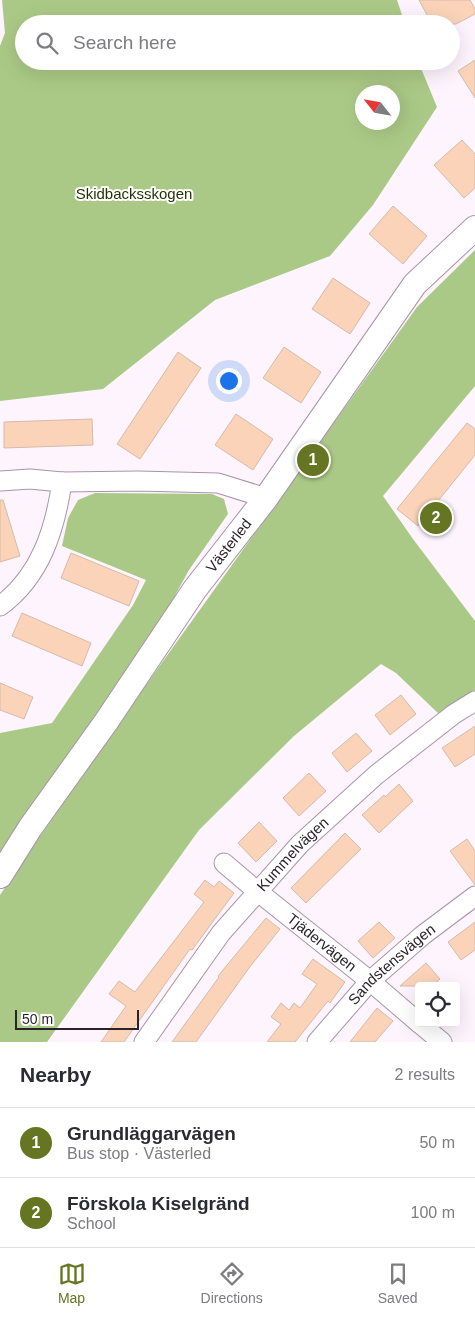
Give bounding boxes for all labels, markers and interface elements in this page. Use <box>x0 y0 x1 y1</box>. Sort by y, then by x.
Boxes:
search box <box>15 15 460 70</box>
icon: search <box>33 29 61 57</box>
text: Search here <box>73 32 177 53</box>
north arrow <box>355 85 400 130</box>
park label: Skidbacksskogen <box>76 185 192 202</box>
your location <box>216 368 242 394</box>
pin: 1 <box>297 441 329 479</box>
pin: 2 <box>420 499 452 537</box>
street label: Västerled <box>202 515 255 576</box>
street label: Kummelvägen <box>253 813 332 894</box>
street label: Tjädervägen <box>284 910 360 975</box>
street label: Sandstensvägen <box>344 920 438 1008</box>
map controls <box>415 982 460 1027</box>
button: locate <box>415 982 460 1027</box>
scale bar <box>15 1007 139 1030</box>
text: 50 m <box>22 1011 53 1027</box>
text: Nearby <box>20 1063 91 1086</box>
text: 2 results <box>395 1066 455 1083</box>
text: Grundläggarvägen <box>67 1123 236 1144</box>
text: 1 <box>32 1134 40 1151</box>
text: 50 m <box>419 1134 455 1151</box>
text: Bus stop · Västerled <box>67 1145 211 1162</box>
text: Förskola Kiselgränd <box>67 1193 250 1214</box>
text: 2 <box>32 1204 40 1221</box>
text: 100 m <box>411 1204 455 1221</box>
text: School <box>67 1215 116 1232</box>
tab: Map <box>58 1260 86 1306</box>
tab: Directions <box>201 1260 263 1306</box>
tab: Saved <box>378 1260 417 1306</box>

